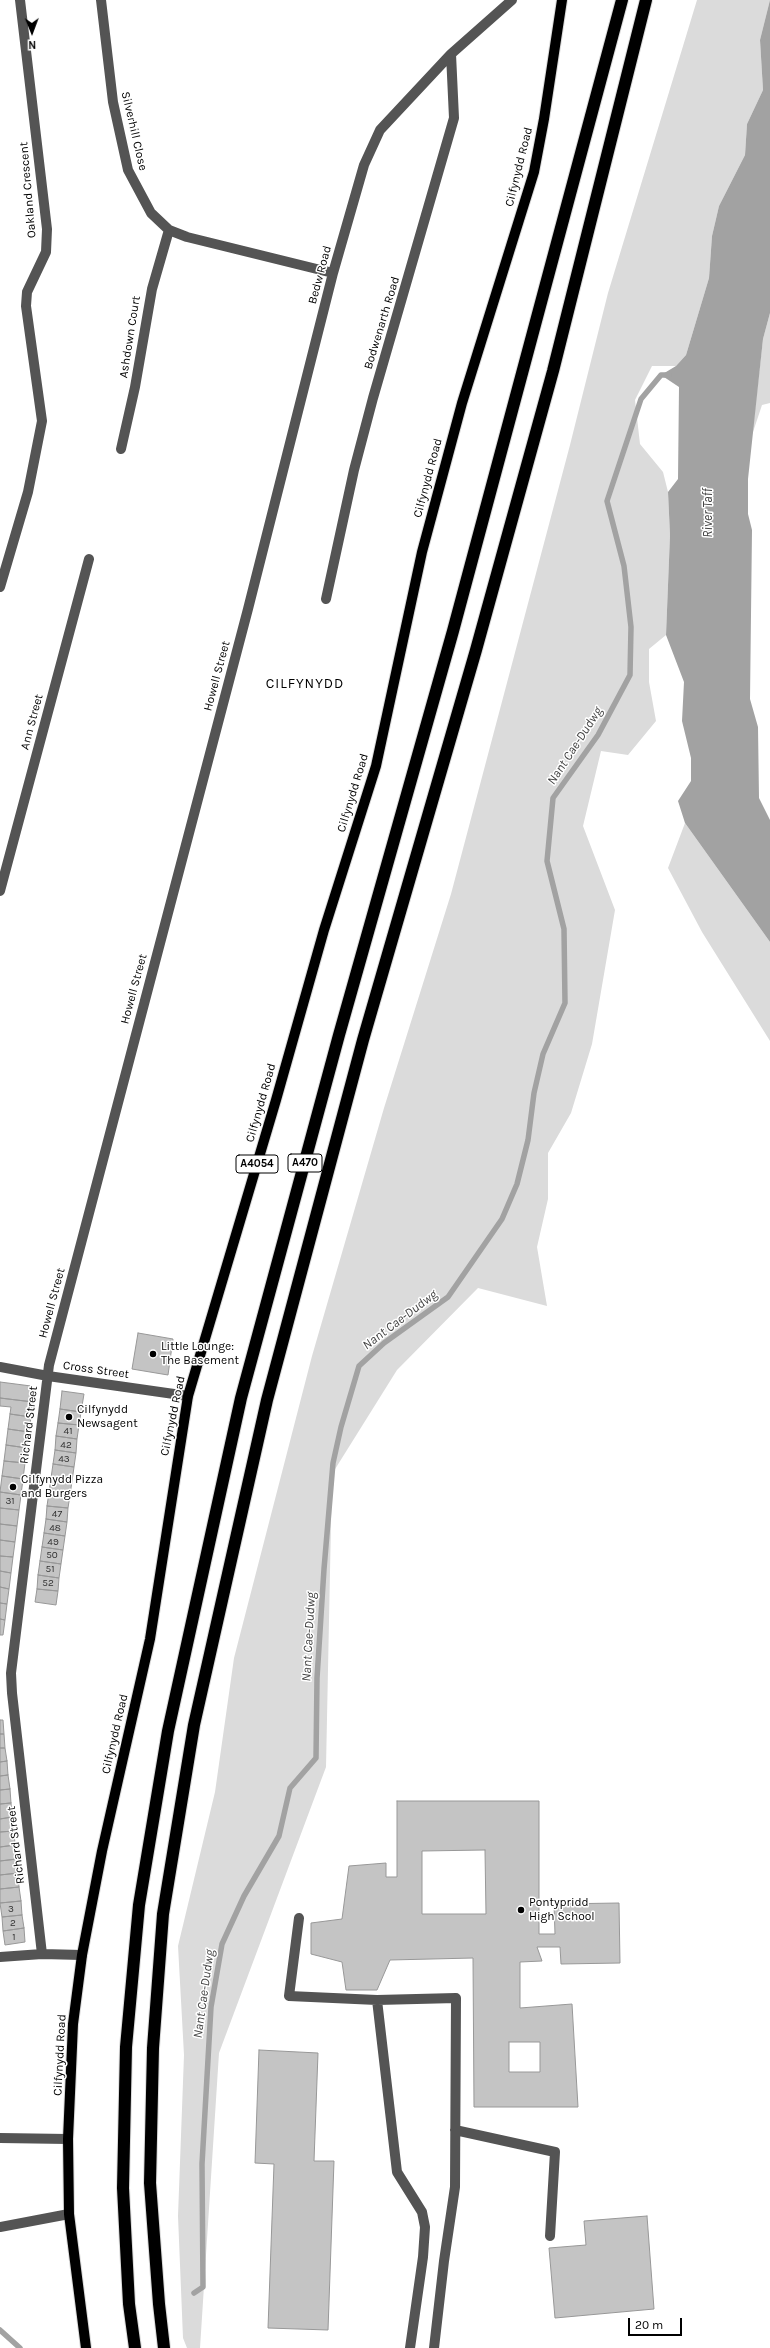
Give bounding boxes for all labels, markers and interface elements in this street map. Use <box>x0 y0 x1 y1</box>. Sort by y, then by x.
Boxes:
north arrow <box>12 12 52 52</box>
text: N <box>28 38 36 51</box>
street label: Silverhill Close <box>118 90 150 172</box>
street label: Cilfynydd Road <box>502 126 536 208</box>
street label: Oakland Crescent <box>17 141 39 239</box>
street label: Bedw Road <box>305 244 335 306</box>
street label: Bodwenarth Road <box>361 275 403 371</box>
street label: Ashdown Court <box>116 295 144 379</box>
street label: Cilfynydd Road <box>410 437 446 519</box>
water label: River Taff <box>700 488 716 538</box>
street label: Howell Street <box>201 639 233 713</box>
district label: CILFYNYDD <box>266 676 344 692</box>
street label: Ann Street <box>18 693 46 751</box>
water label: Nant Cae-Dudwg <box>544 704 606 788</box>
street label: Cilfynydd Road <box>334 752 372 834</box>
street label: Howell Street <box>118 952 150 1026</box>
street label: Cilfynydd Road <box>243 1062 279 1144</box>
road number: A470 <box>288 1154 322 1172</box>
road number: A4054 <box>236 1155 278 1173</box>
street label: Howell Street <box>36 1266 68 1340</box>
water label: Nant Cae-Dudwg <box>360 1287 440 1353</box>
place label: Little Lounge: The Basement <box>161 1340 239 1368</box>
marker: Little Lounge: The Basement <box>148 1349 158 1359</box>
street label: Cross Street <box>62 1358 130 1382</box>
street label: Cilfynydd Road <box>157 1375 189 1457</box>
street label: Richard Street <box>17 1385 41 1465</box>
place label: Cilfynydd Newsagent <box>77 1403 138 1431</box>
marker: Cilfynydd Newsagent <box>64 1412 74 1422</box>
house number: 41 <box>64 1425 72 1437</box>
house number: 42 <box>60 1439 72 1451</box>
house number: 43 <box>58 1453 70 1465</box>
place label: Cilfynydd Pizza and Burgers <box>21 1473 103 1501</box>
marker: Cilfynydd Pizza and Burgers <box>8 1482 18 1492</box>
house number: 31 <box>5 1495 15 1507</box>
house number: 47 <box>52 1508 62 1520</box>
house number: 48 <box>49 1522 61 1534</box>
house number: 49 <box>47 1536 59 1548</box>
house number: 50 <box>46 1549 58 1561</box>
house number: 51 <box>46 1563 54 1575</box>
house number: 52 <box>42 1577 54 1589</box>
water label: Nant Cae-Dudwg <box>299 1592 319 1682</box>
street label: Cilfynydd Road <box>99 1693 131 1775</box>
street label: Richard Street <box>4 1805 28 1885</box>
place label: Pontypridd High School <box>529 1896 595 1924</box>
house number: 3 <box>8 1903 14 1915</box>
marker: Pontypridd High School <box>516 1905 526 1915</box>
house number: 2 <box>10 1917 16 1929</box>
house number: 1 <box>12 1931 16 1943</box>
water label: Nant Cae-Dudwg <box>190 1949 218 2039</box>
street label: Cilfynydd Road <box>51 2014 69 2096</box>
scale bar <box>630 2310 684 2336</box>
text: 20 m <box>635 2318 663 2332</box>

